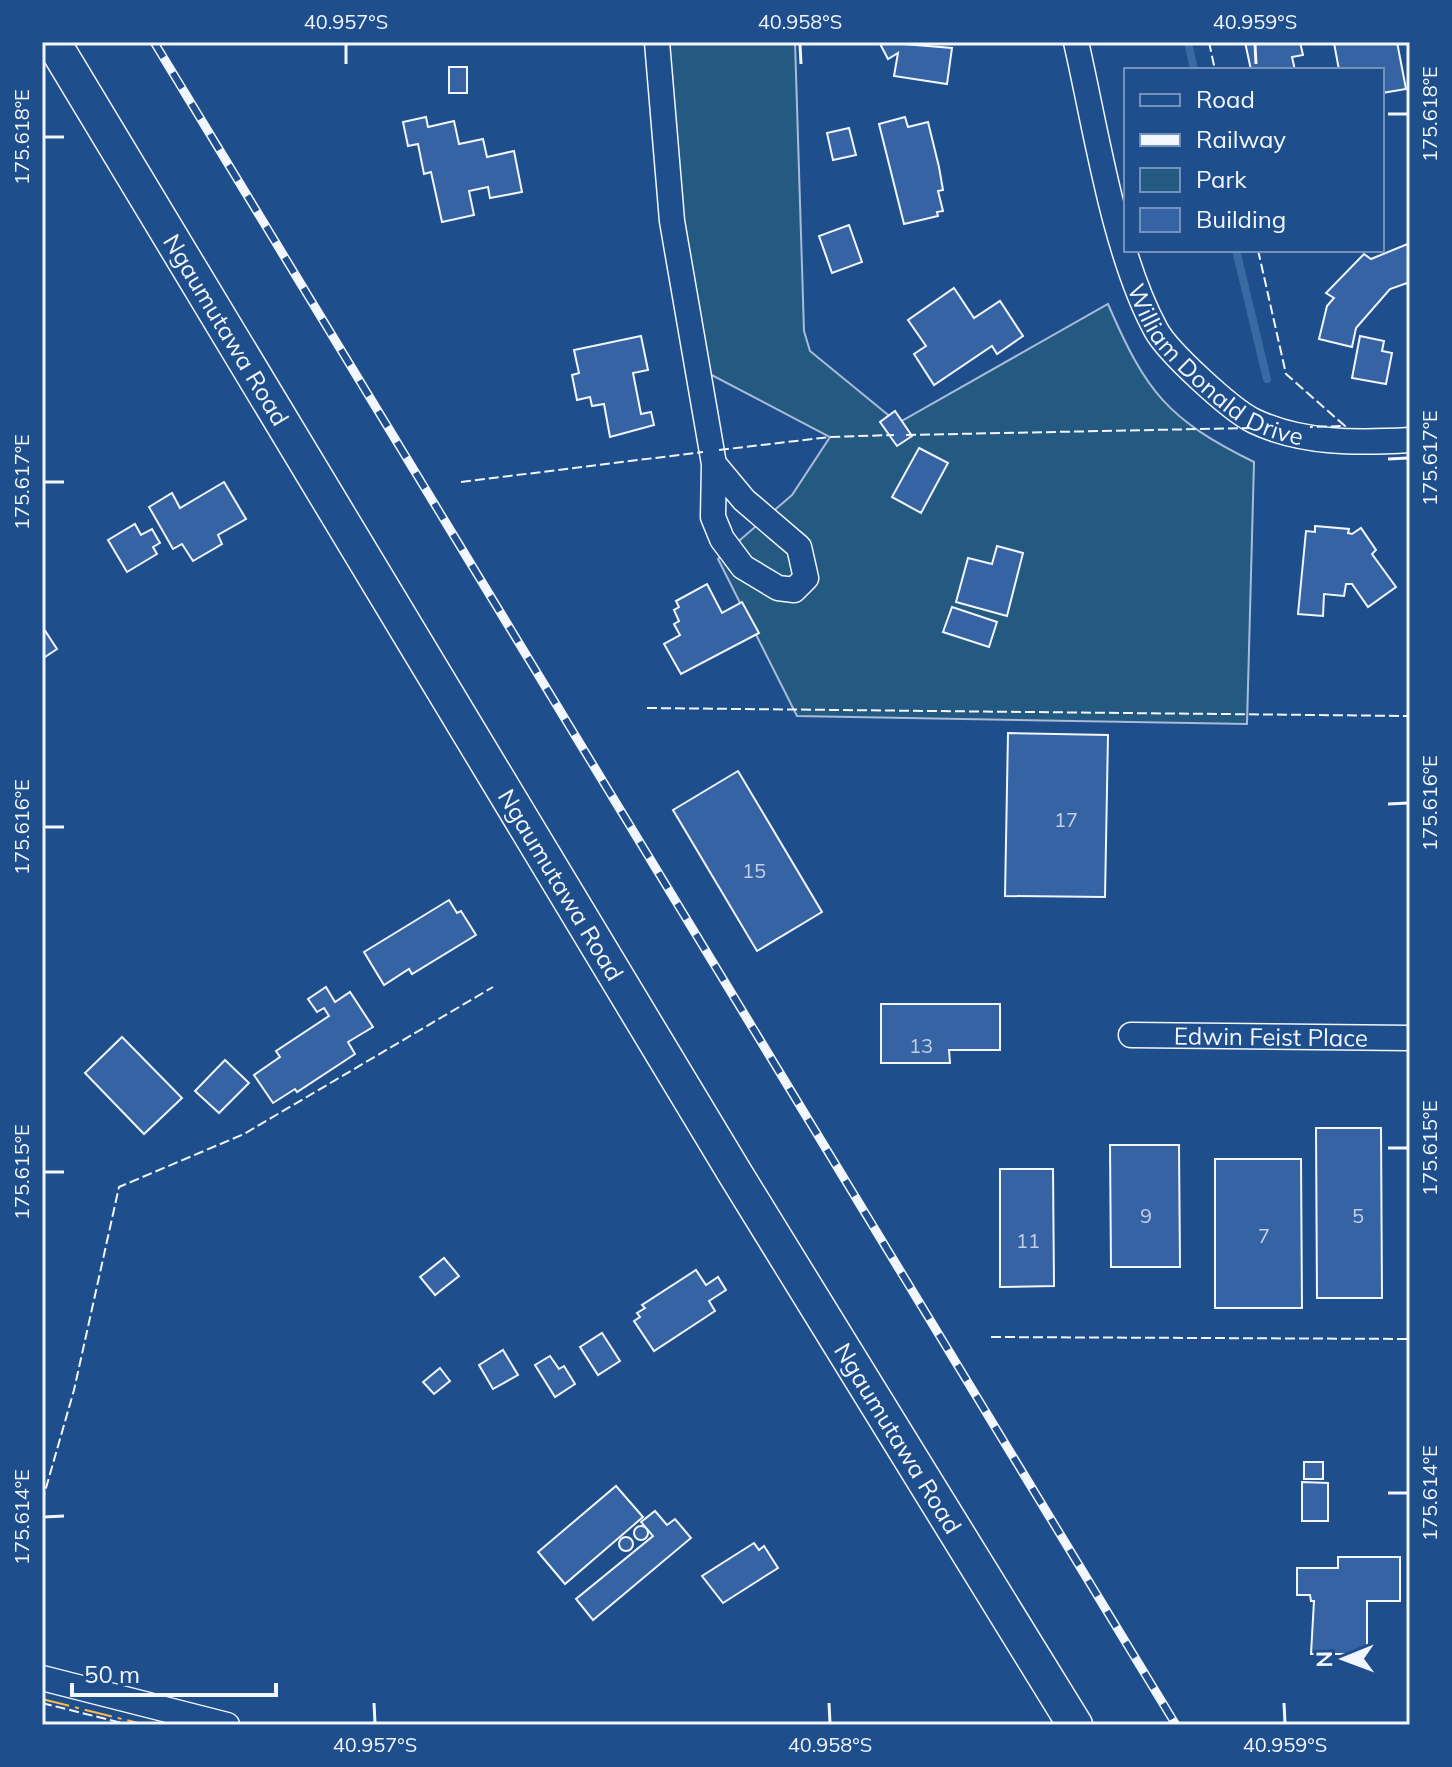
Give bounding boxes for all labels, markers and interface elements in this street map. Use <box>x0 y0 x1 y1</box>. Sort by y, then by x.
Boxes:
text: 40.957°S <box>304 9 388 34</box>
text: 40.958°S <box>758 9 842 34</box>
text: 40.959°S <box>1213 9 1297 34</box>
text: 175.618°E <box>1417 66 1442 162</box>
legend <box>1124 68 1384 252</box>
text: Road <box>1196 84 1255 114</box>
text: 175.618°E <box>9 89 34 185</box>
text: Railway <box>1196 124 1286 154</box>
text: Park <box>1196 164 1247 194</box>
text: Building <box>1196 204 1286 234</box>
street label: Ngaumutawa Road <box>157 228 296 431</box>
street label: William Donald Drive <box>1122 279 1306 451</box>
text: 175.617°E <box>1417 410 1442 506</box>
text: 175.617°E <box>9 434 34 530</box>
text: 175.616°E <box>1417 755 1442 851</box>
text: 175.616°E <box>9 779 34 875</box>
street label: Ngaumutawa Road <box>492 783 630 986</box>
house number: 17 <box>1054 807 1078 832</box>
house number: 15 <box>742 858 766 883</box>
street label: Edwin Feist Place <box>1174 1020 1368 1053</box>
house number: 13 <box>909 1033 933 1058</box>
text: 175.615°E <box>1417 1100 1442 1196</box>
text: 175.615°E <box>9 1124 34 1220</box>
house number: 9 <box>1140 1203 1152 1228</box>
house number: 5 <box>1352 1203 1364 1228</box>
house number: 7 <box>1258 1223 1270 1248</box>
house number: 11 <box>1016 1228 1040 1253</box>
street label: Ngaumutawa Road <box>828 1337 968 1539</box>
text: 175.614°E <box>1417 1445 1442 1541</box>
text: 175.614°E <box>9 1469 34 1565</box>
north arrow <box>1304 1619 1384 1699</box>
scale bar <box>72 1647 276 1697</box>
text: N <box>1310 1651 1338 1668</box>
text: 50 m <box>84 1659 140 1689</box>
text: 40.957°S <box>333 1732 417 1757</box>
text: 40.958°S <box>788 1732 872 1757</box>
text: 40.959°S <box>1243 1732 1327 1757</box>

